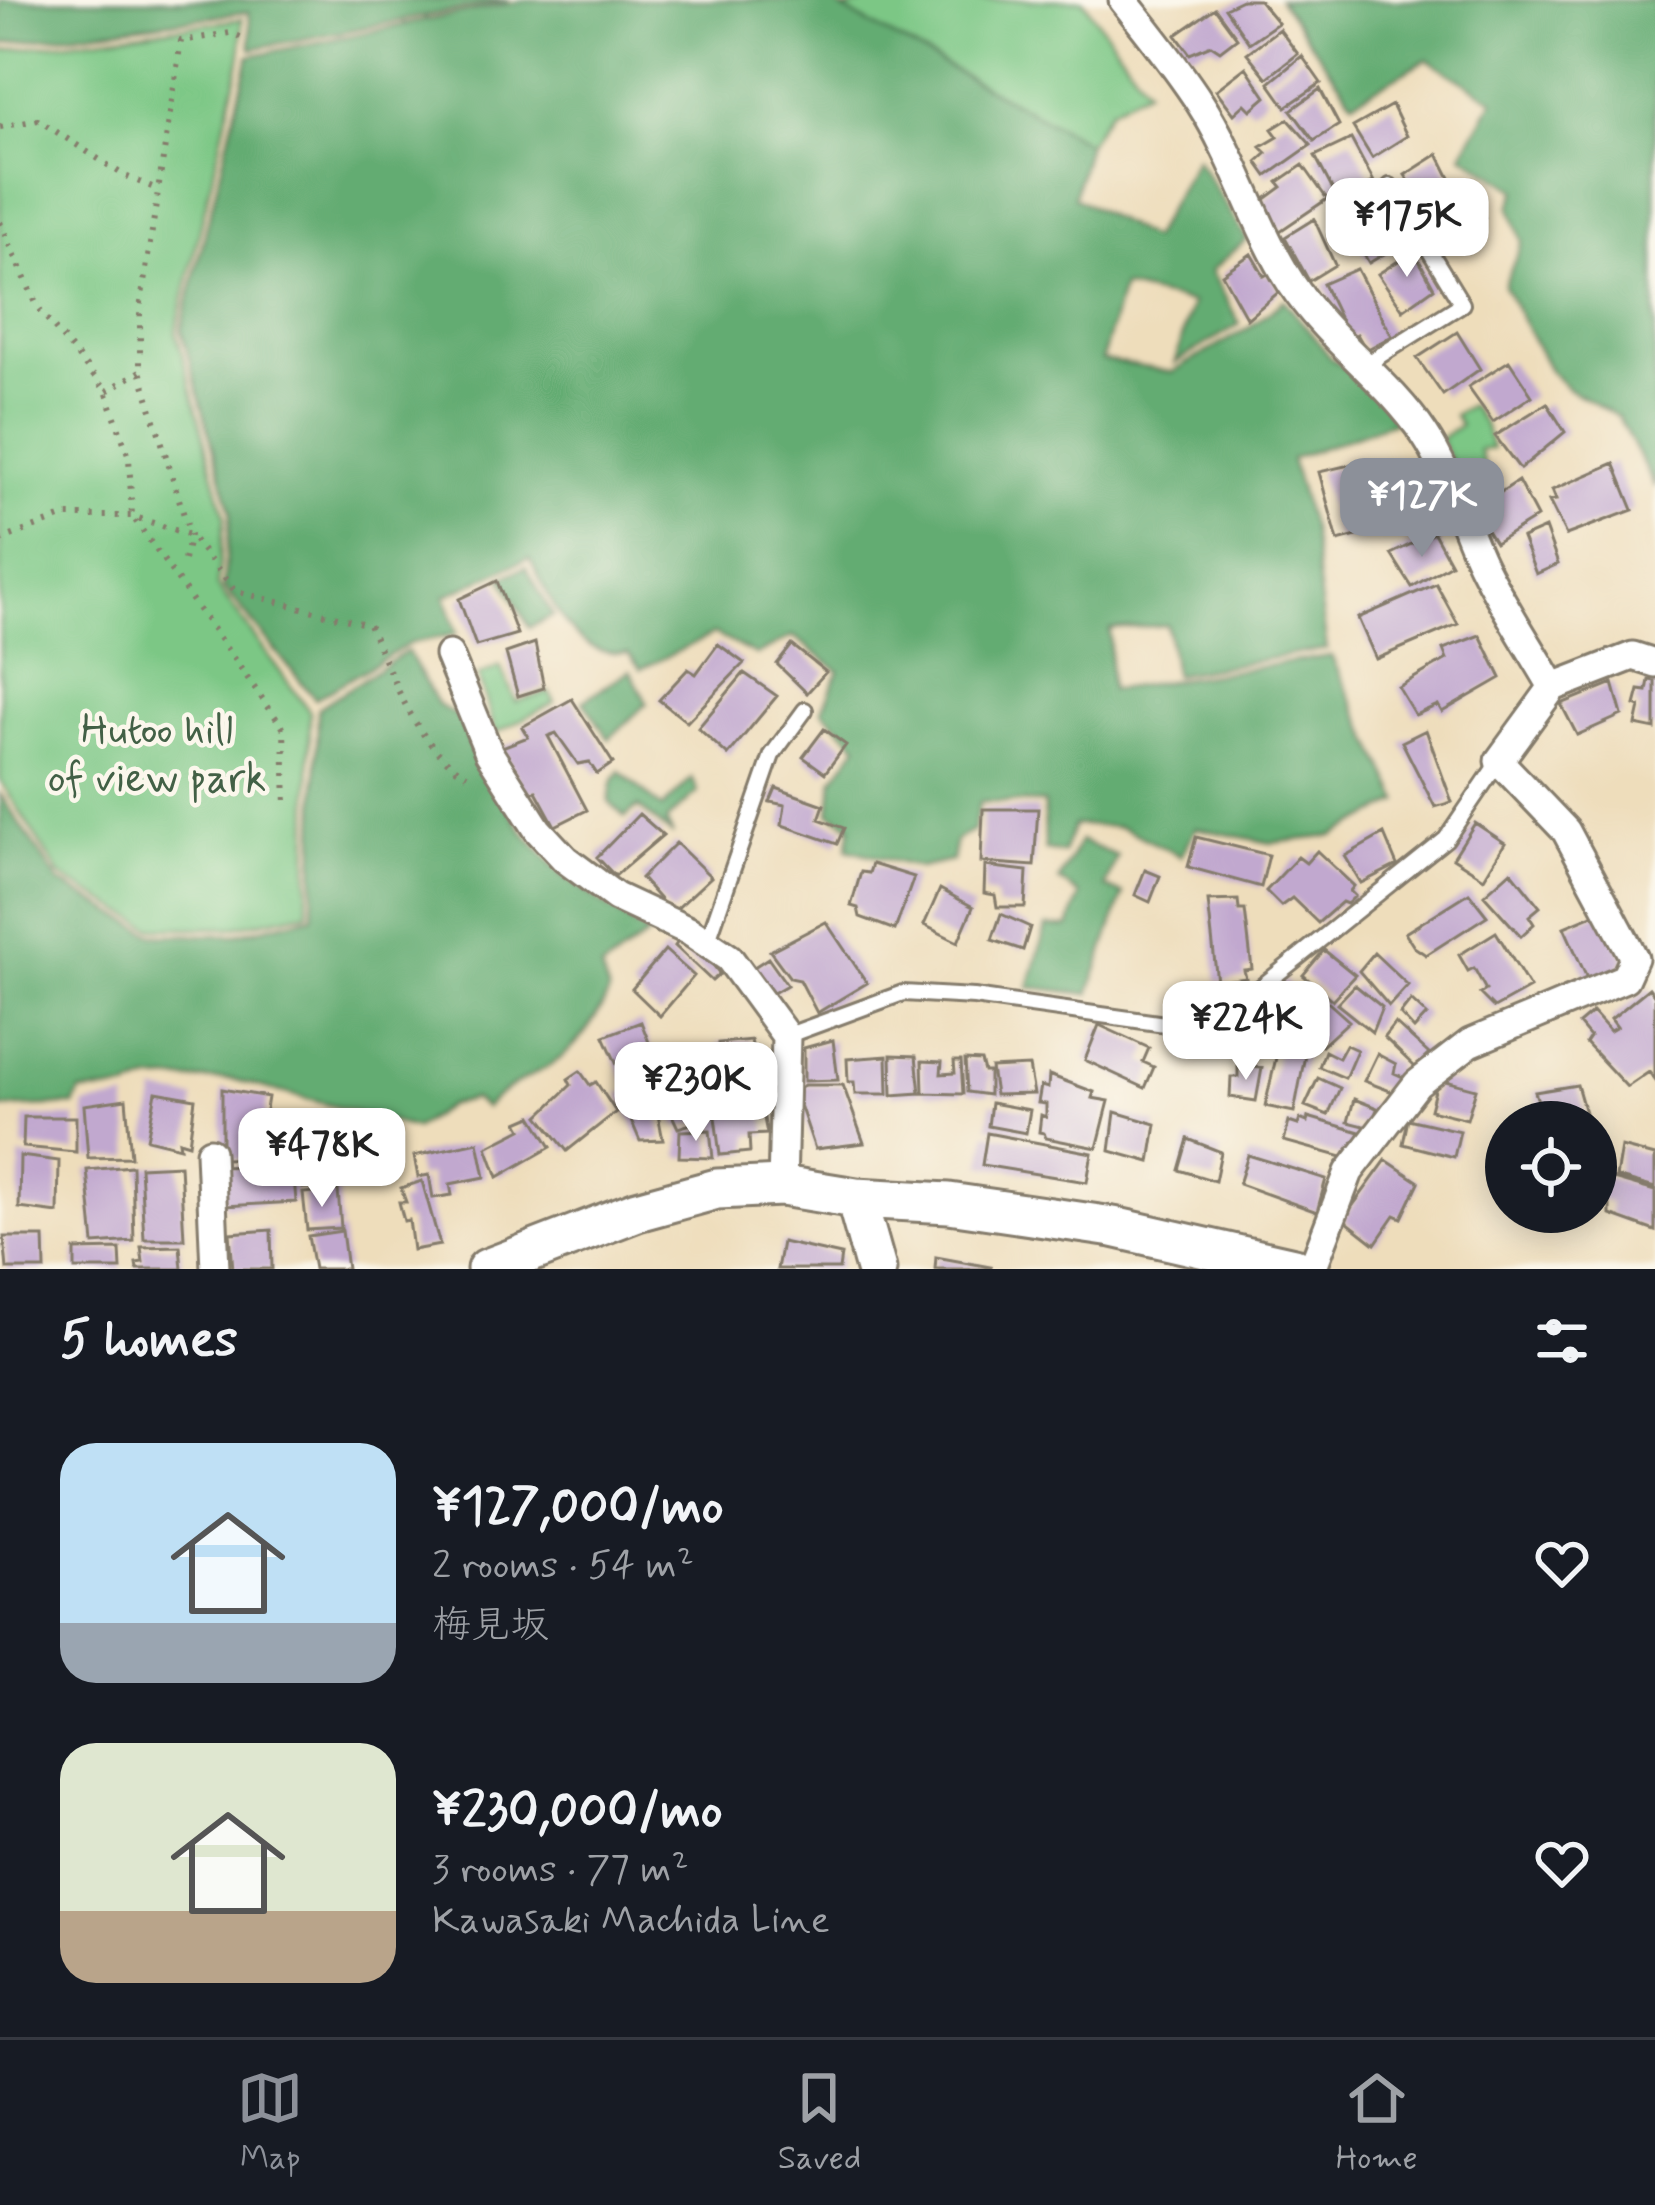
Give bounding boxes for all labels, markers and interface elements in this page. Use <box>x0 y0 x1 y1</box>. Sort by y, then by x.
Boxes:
pin: ¥175K <box>1323 178 1491 280</box>
text: ¥175K <box>1353 191 1461 242</box>
pin: ¥127K <box>1338 458 1506 560</box>
text: ¥127K <box>1367 471 1477 522</box>
park label: Hutoo hill of view park <box>48 704 266 807</box>
pin: ¥224K <box>1162 981 1330 1083</box>
text: ¥224K <box>1190 994 1302 1045</box>
pin: ¥230K <box>612 1042 780 1144</box>
text: ¥230K <box>641 1055 751 1106</box>
map controls <box>1485 1101 1617 1233</box>
button: locate <box>1485 1101 1617 1233</box>
pin: ¥478K <box>238 1108 406 1210</box>
text: ¥478K <box>265 1121 379 1172</box>
text: 5 homes <box>60 1308 238 1374</box>
icon: filters <box>1529 1308 1595 1374</box>
text: ¥127,000/mo <box>432 1475 724 1541</box>
icon: home <box>156 1491 300 1635</box>
icon: heart <box>1529 1530 1595 1596</box>
text: 2 rooms · 54 m² <box>432 1541 694 1592</box>
text: 梅見坂 <box>432 1601 549 1652</box>
text: ¥230,000/mo <box>432 1779 723 1845</box>
icon: home <box>156 1791 300 1935</box>
icon: heart <box>1529 1830 1595 1896</box>
text: 3 rooms · 77 m² <box>432 1845 689 1896</box>
text: Kawasaki Machida Line <box>432 1896 830 1947</box>
tab: Map <box>237 2065 303 2181</box>
tab: Saved <box>778 2065 861 2181</box>
tab: Home <box>1336 2065 1418 2181</box>

